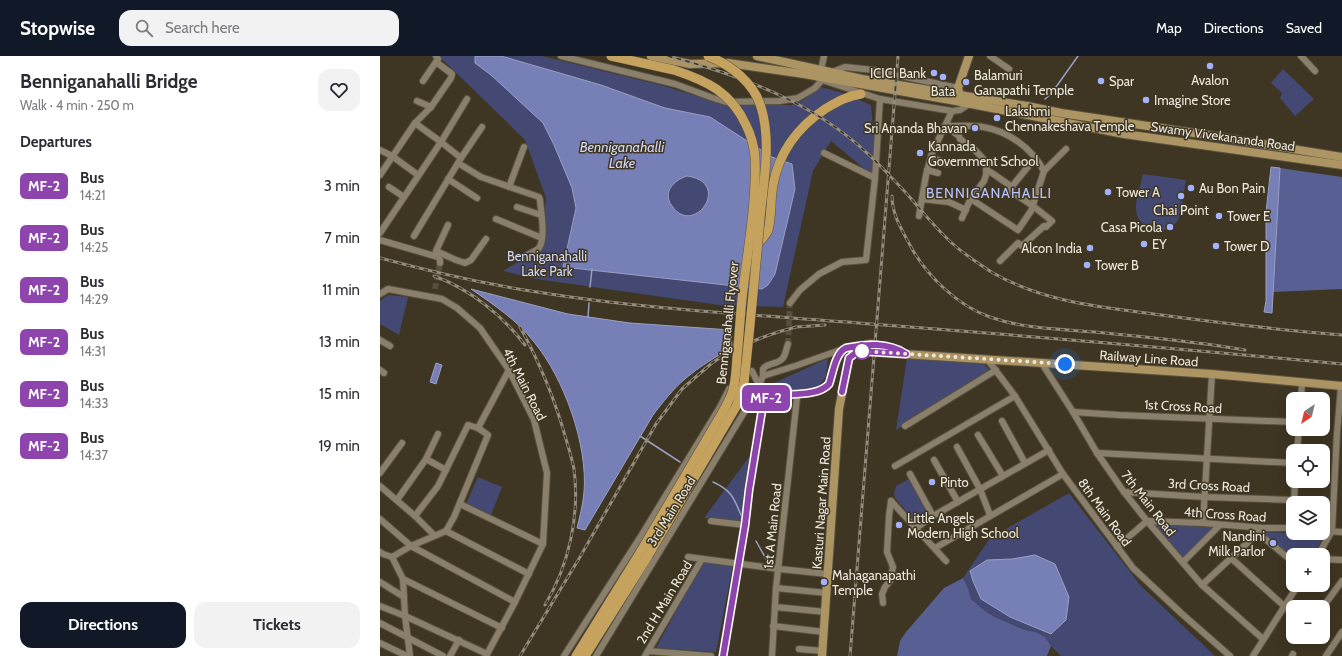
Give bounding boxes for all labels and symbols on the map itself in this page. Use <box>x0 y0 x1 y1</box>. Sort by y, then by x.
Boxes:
marker: Avalon <box>1205 61 1215 71</box>
place label: ICICI Bank <box>870 65 926 81</box>
place label: Balamuri Ganapathi Temple <box>974 67 1074 98</box>
marker: ICICI Bank <box>929 68 939 78</box>
marker: Bata <box>938 72 948 82</box>
place label: Avalon <box>1191 72 1229 88</box>
place label: Spar <box>1109 73 1135 89</box>
marker: Spar <box>1096 76 1106 86</box>
marker: Balamuri Ganapathi Temple <box>961 77 971 87</box>
place label: Bata <box>931 83 956 99</box>
place label: Imagine Store <box>1154 92 1231 108</box>
marker: Imagine Store <box>1141 95 1151 105</box>
place label: Lakshmi Chennakeshava Temple <box>1005 103 1135 134</box>
marker: Lakshmi Chennakeshava Temple <box>992 113 1002 123</box>
street label: Swamy Vivekananda Road <box>1150 118 1296 154</box>
place label: Sri Ananda Bhavan <box>864 120 967 136</box>
marker: Sri Ananda Bhavan <box>970 123 980 133</box>
water label: Benniganahalli Lake <box>580 138 665 172</box>
place label: Kannada Government School <box>928 138 1038 169</box>
marker: Kannada Government School <box>915 148 925 158</box>
place label: Au Bon Pain <box>1199 180 1265 196</box>
marker: Au Bon Pain <box>1186 183 1196 193</box>
district label: BENNIGANAHALLI <box>926 184 1052 202</box>
place label: Tower A <box>1116 184 1160 200</box>
marker: Tower A <box>1103 187 1113 197</box>
marker: Chai Point <box>1176 191 1186 201</box>
place label: Chai Point <box>1153 202 1209 218</box>
place label: Tower E <box>1227 208 1270 224</box>
marker: Tower E <box>1214 211 1224 221</box>
place label: Casa Picola <box>1101 219 1163 235</box>
marker: Casa Picola <box>1165 222 1175 232</box>
place label: EY <box>1152 236 1167 252</box>
place label: Tower D <box>1224 238 1270 254</box>
marker: EY <box>1139 239 1149 249</box>
place label: Alcon India <box>1021 240 1083 256</box>
marker: Tower D <box>1211 241 1221 251</box>
marker: Alcon India <box>1085 243 1095 253</box>
park label: Benniganahalli Lake Park <box>507 248 587 279</box>
place label: Tower B <box>1095 257 1139 273</box>
street label: Benniganahalli Flyover <box>713 260 741 385</box>
marker: Tower B <box>1082 260 1092 270</box>
unlabelled marker <box>853 342 871 360</box>
street label: 4th Main Road <box>500 345 550 423</box>
street label: Railway Line Road <box>1099 347 1199 369</box>
your location <box>1055 354 1075 374</box>
line badge: MF-2 <box>738 385 794 411</box>
north arrow <box>1286 392 1330 436</box>
street label: 1st Cross Road <box>1144 396 1222 416</box>
street label: Kasturi Nagar Main Road <box>808 436 834 570</box>
street label: 7th Main Road <box>1118 467 1180 539</box>
street label: 3rd Main Road <box>643 473 699 549</box>
place label: Pinto <box>940 474 969 490</box>
street label: 8th Main Road <box>1075 475 1135 549</box>
street label: 3rd Cross Road <box>1168 475 1250 495</box>
marker: Pinto <box>927 477 937 487</box>
street label: 1st A Main Road <box>760 483 784 569</box>
street label: 4th Cross Road <box>1183 503 1267 525</box>
place label: Little Angels Modern High School <box>907 510 1019 541</box>
marker: Little Angels Modern High School <box>894 520 904 530</box>
place label: Nandini Milk Parlor <box>1208 528 1266 559</box>
marker: Nandini Milk Parlor <box>1268 538 1278 548</box>
street label: 2nd H Main Road <box>633 558 695 646</box>
place label: Mahaganapathi Temple <box>832 567 916 598</box>
marker: Mahaganapathi Temple <box>819 577 829 587</box>

